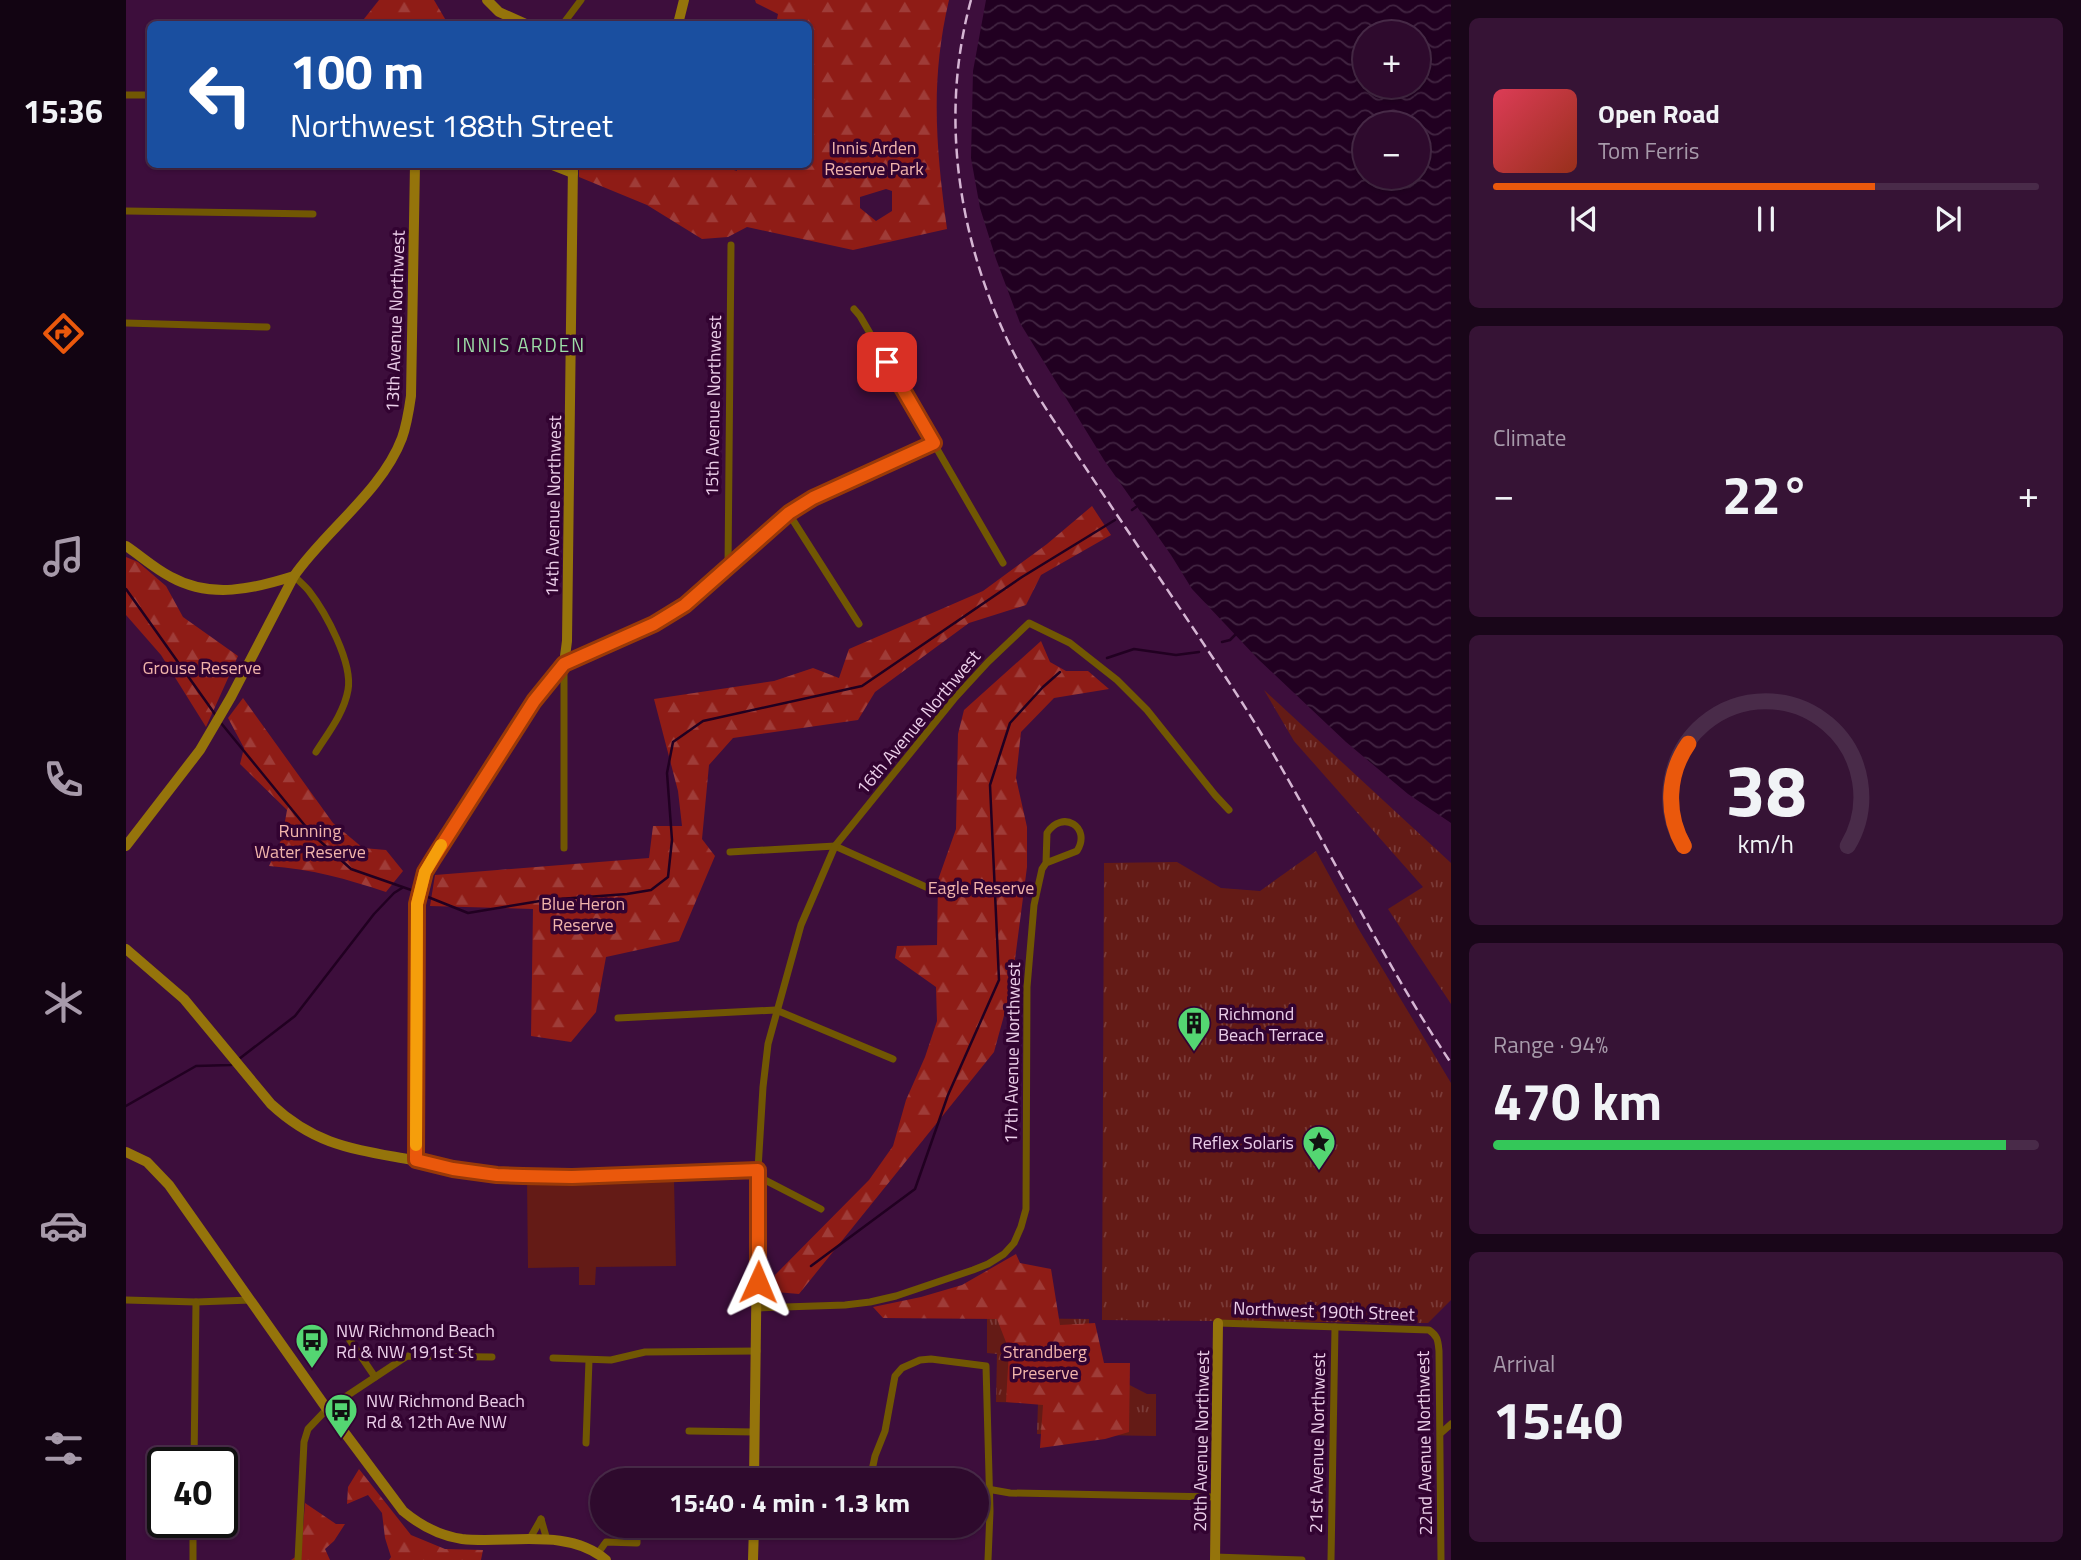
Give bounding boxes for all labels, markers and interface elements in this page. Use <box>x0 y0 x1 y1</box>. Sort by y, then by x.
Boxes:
map controls <box>1353 21 1430 189</box>
button: + <box>1353 21 1430 98</box>
text: 100 m <box>290 33 424 108</box>
icon: left <box>175 49 266 140</box>
text: 15:36 <box>23 87 103 135</box>
text: Open Road <box>1598 94 1720 133</box>
text: Northwest 188th Street <box>290 101 613 149</box>
button: − <box>1353 112 1430 189</box>
text: Tom Ferris <box>1598 133 1699 168</box>
park label: Innis Arden Reserve Park <box>824 134 924 182</box>
icon: previous <box>1565 200 1603 238</box>
icon: pause <box>1747 200 1785 238</box>
icon: next <box>1929 200 1967 238</box>
street label: 13th Avenue Northwest <box>378 229 412 412</box>
icon: directions <box>39 309 88 358</box>
street label: 15th Avenue Northwest <box>698 314 728 497</box>
district label: INNIS ARDEN <box>456 330 586 359</box>
pin <box>857 332 917 392</box>
icon: arrive <box>868 343 906 381</box>
street label: 14th Avenue Northwest <box>538 414 568 597</box>
text: Climate <box>1493 420 1566 455</box>
text: 22° <box>1722 455 1810 534</box>
text: − <box>1493 465 1514 523</box>
text: + <box>2018 465 2039 523</box>
icon: music <box>39 532 88 581</box>
street label: 16th Avenue Northwest <box>849 643 987 800</box>
park label: Grouse Reserve <box>143 654 261 681</box>
text: 38 <box>1725 734 1807 844</box>
icon: phone <box>39 755 88 804</box>
park label: Running Water Reserve <box>254 817 366 865</box>
text: km/h <box>1738 825 1794 863</box>
park label: Eagle Reserve <box>928 874 1034 901</box>
park label: Blue Heron Reserve <box>541 890 625 938</box>
street label: 17th Avenue Northwest <box>997 961 1027 1144</box>
icon: climate <box>39 978 88 1027</box>
place label: Richmond Beach Terrace <box>1218 1000 1324 1048</box>
building icon: Richmond Beach Terrace <box>1175 1004 1213 1053</box>
text: Range · 94% <box>1493 1027 1608 1062</box>
text: 470 km <box>1493 1061 1662 1140</box>
place icon: Reflex Solaris <box>1300 1123 1338 1172</box>
place label: Reflex Solaris <box>1192 1129 1294 1156</box>
icon: car <box>39 1201 88 1250</box>
position arrow <box>721 1245 795 1319</box>
street label: Northwest 190th Street <box>1233 1294 1416 1328</box>
place label: NW Richmond Beach Rd & NW 191st St <box>336 1317 495 1365</box>
bus stop icon: NW Richmond Beach Rd & NW 191st St <box>293 1321 331 1370</box>
park label: Strandberg Preserve <box>1003 1338 1087 1386</box>
text: Arrival <box>1493 1346 1555 1381</box>
street label: 20th Avenue Northwest <box>1186 1349 1216 1532</box>
street label: 22nd Avenue Northwest <box>1409 1350 1439 1536</box>
street label: 21st Avenue Northwest <box>1302 1352 1332 1533</box>
text: 15:40 <box>1493 1380 1623 1459</box>
place label: NW Richmond Beach Rd & 12th Ave NW <box>366 1387 525 1435</box>
bus stop icon: NW Richmond Beach Rd & 12th Ave NW <box>322 1391 360 1440</box>
icon: filters <box>39 1424 88 1473</box>
speed limit sign: 40 <box>147 1447 238 1538</box>
text: 15:40 · 4 min · 1.3 km <box>669 1483 910 1522</box>

